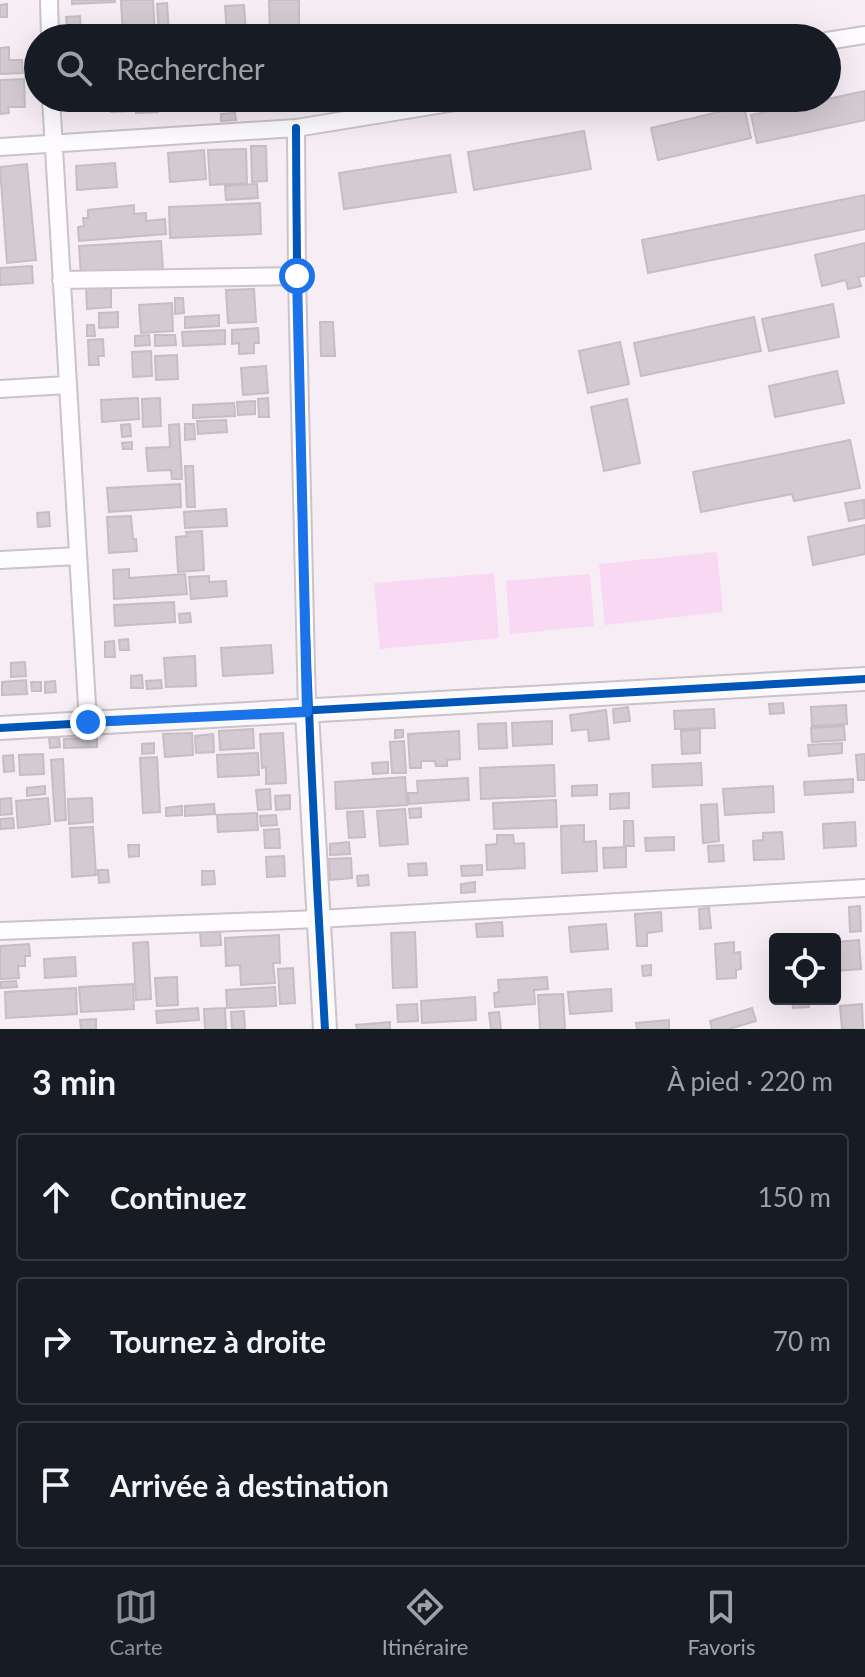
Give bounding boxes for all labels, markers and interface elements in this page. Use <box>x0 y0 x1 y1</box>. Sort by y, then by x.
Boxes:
search box <box>24 24 841 112</box>
icon: search <box>52 46 96 90</box>
text: Rechercher <box>116 50 265 86</box>
route start <box>279 258 315 294</box>
route end <box>70 704 106 740</box>
map controls <box>769 933 841 1005</box>
button: locate <box>769 933 841 1005</box>
text: 3 min <box>32 1061 116 1102</box>
text: À pied · 220 m <box>667 1065 833 1097</box>
icon: ahead <box>34 1175 78 1219</box>
text: Continuez <box>110 1179 246 1215</box>
text: 150 m <box>758 1181 831 1213</box>
icon: right <box>34 1319 78 1363</box>
text: Tournez à droite <box>110 1323 326 1359</box>
text: 70 m <box>773 1325 831 1357</box>
icon: arrive <box>34 1463 78 1507</box>
text: Arrivée à destination <box>110 1467 389 1503</box>
tab: Carte <box>110 1585 163 1660</box>
tab: Itinéraire <box>382 1585 468 1660</box>
tab: Favoris <box>688 1585 755 1660</box>

